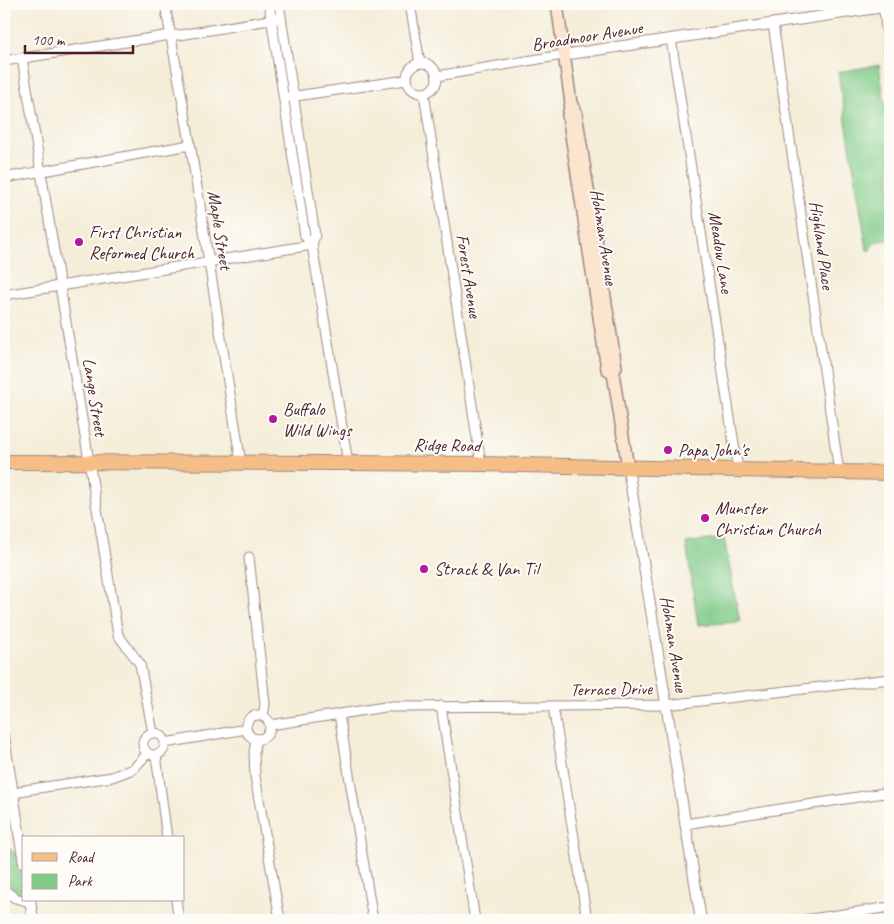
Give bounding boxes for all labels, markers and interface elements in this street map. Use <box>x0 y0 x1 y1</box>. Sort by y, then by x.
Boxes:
street label: Broadmoor Avenue <box>530 16 645 56</box>
scale bar <box>25 22 132 54</box>
text: 100 m <box>32 31 66 50</box>
street label: Hohman Avenue <box>586 187 623 288</box>
street label: Maple Street <box>203 189 237 273</box>
street label: Highland Place <box>805 199 839 292</box>
street label: Meadow Lane <box>704 209 739 296</box>
place label: First Christian Reformed Church <box>89 221 195 264</box>
street label: Forest Avenue <box>452 233 487 320</box>
marker: First Christian Reformed Church <box>73 236 85 248</box>
street label: Lange Street <box>78 356 112 440</box>
place label: Buffalo Wild Wings <box>283 398 353 441</box>
marker: Buffalo Wild Wings <box>267 413 279 425</box>
street label: Ridge Road <box>413 433 484 457</box>
place label: Papa John's <box>678 439 750 461</box>
marker: Papa John's <box>662 444 674 456</box>
place label: Munster Christian Church <box>715 497 822 540</box>
marker: Munster Christian Church <box>699 512 711 524</box>
place label: Strack & Van Til <box>434 558 541 580</box>
marker: Strack & Van Til <box>418 563 430 575</box>
street label: Hohman Avenue <box>656 594 693 695</box>
street label: Terrace Drive <box>570 677 653 701</box>
legend <box>22 836 185 902</box>
text: Road <box>68 848 95 867</box>
text: Park <box>68 872 93 891</box>

